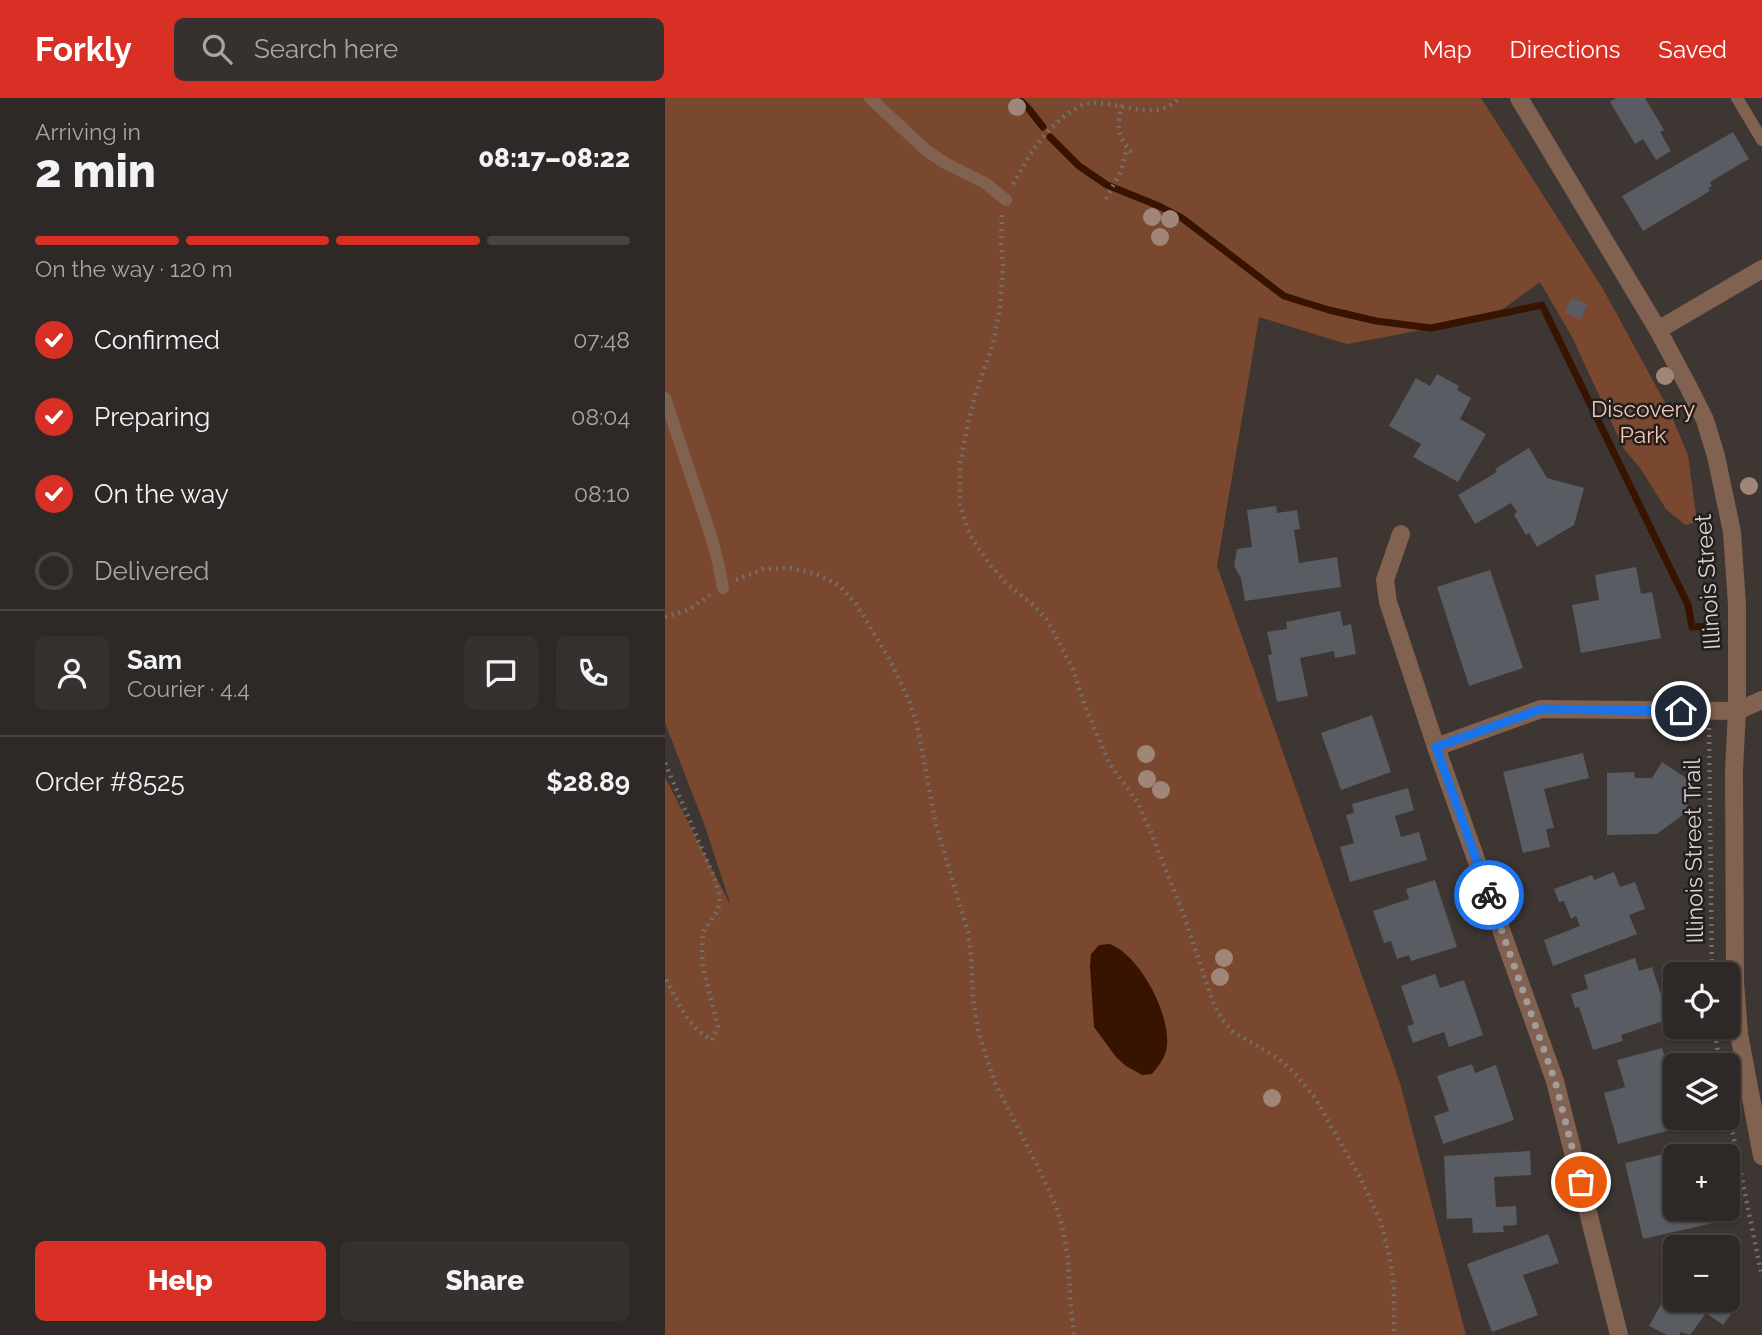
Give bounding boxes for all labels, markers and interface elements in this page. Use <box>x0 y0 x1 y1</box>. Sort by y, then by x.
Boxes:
search box <box>174 18 664 81</box>
text: Forkly <box>35 30 132 69</box>
icon: search <box>198 30 236 68</box>
text: Search here <box>254 34 398 64</box>
text: Map <box>1423 35 1472 64</box>
text: Directions <box>1510 35 1620 64</box>
text: Saved <box>1658 35 1727 64</box>
text: Arriving in <box>35 118 141 145</box>
text: 08:17–08:22 <box>478 143 630 173</box>
text: 2 min <box>35 144 156 198</box>
text: On the way · 120 m <box>35 255 233 282</box>
icon: check <box>35 321 73 359</box>
text: Confirmed <box>94 325 220 355</box>
text: 07:48 <box>573 326 630 353</box>
park label: Discovery Park <box>1591 395 1695 448</box>
icon: check <box>35 398 73 436</box>
text: Preparing <box>94 402 210 432</box>
text: 08:04 <box>571 403 630 430</box>
icon: check <box>35 475 73 513</box>
text: On the way <box>94 479 229 509</box>
text: 08:10 <box>574 480 630 507</box>
street label: Illinois Street <box>1689 513 1725 651</box>
text: Delivered <box>94 556 209 586</box>
button: person <box>35 636 109 710</box>
button: chat <box>464 636 538 710</box>
button: phone <box>556 636 630 710</box>
text: Sam <box>127 645 182 675</box>
text: Courier · 4.4 <box>127 675 250 702</box>
pin <box>1651 681 1711 741</box>
icon: home <box>1662 692 1700 730</box>
street label: Illinois Street Trail <box>1678 758 1708 944</box>
text: Order #8525 <box>35 767 185 797</box>
text: $28.89 <box>546 767 630 797</box>
courier <box>1454 860 1524 930</box>
icon: bike <box>1470 876 1508 914</box>
map controls <box>1663 962 1740 1312</box>
button: locate <box>1663 962 1740 1039</box>
button: layers <box>1663 1053 1740 1130</box>
button: + <box>1663 1144 1740 1221</box>
pin <box>1551 1152 1611 1212</box>
icon: bag <box>1562 1163 1600 1201</box>
button: − <box>1663 1235 1740 1312</box>
button: Help <box>35 1241 326 1321</box>
button: Share <box>340 1241 630 1321</box>

